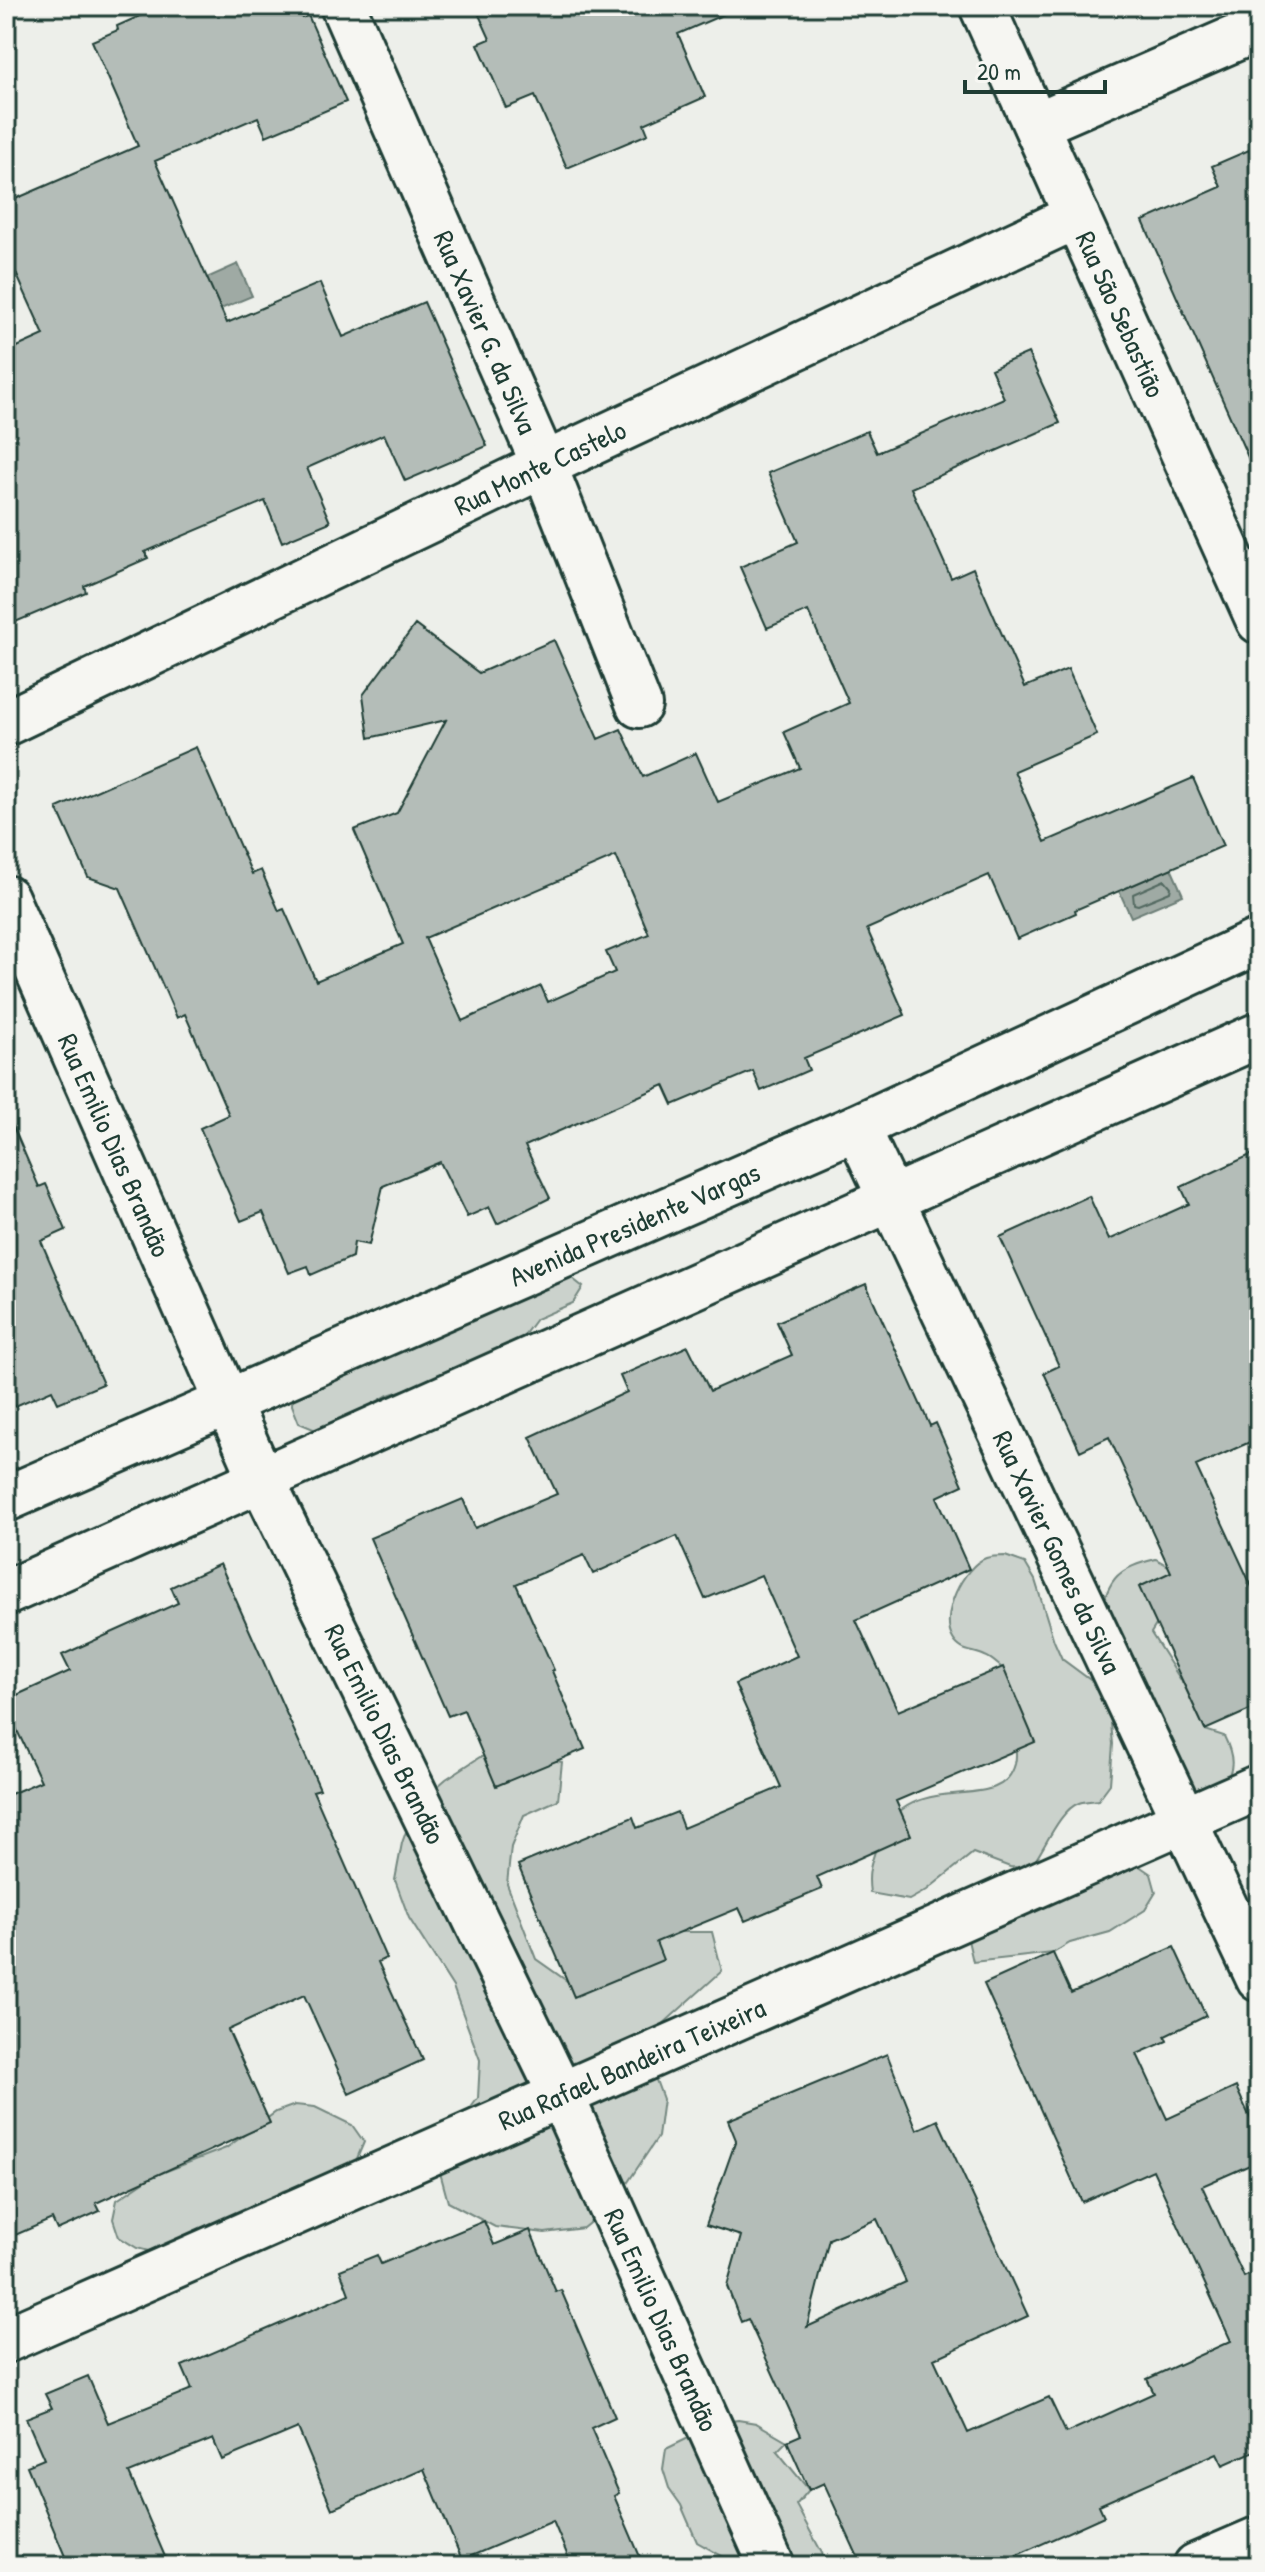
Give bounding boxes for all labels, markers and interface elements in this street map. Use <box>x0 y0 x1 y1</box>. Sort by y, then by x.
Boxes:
scale bar <box>965 44 1105 94</box>
text: 20 m <box>977 55 1021 87</box>
street label: Rua Xavier G. da Silva <box>425 225 547 440</box>
street label: Rua São Sebastião <box>1067 225 1175 403</box>
street label: Rua Monte Castelo <box>448 410 632 524</box>
street label: Rua Emilio Dias Brandão <box>49 1028 180 1263</box>
street label: Avenida Presidente Vargas <box>503 1153 766 1296</box>
street label: Rua Xavier Gomes da Silva <box>984 1424 1131 1680</box>
street label: Rua Emilio Dias Brandão <box>316 1617 455 1850</box>
street label: Rua Rafael Bandeira Teixeira <box>492 1988 771 2139</box>
street label: Rua Emilio Dias Brandão <box>595 2202 728 2437</box>

